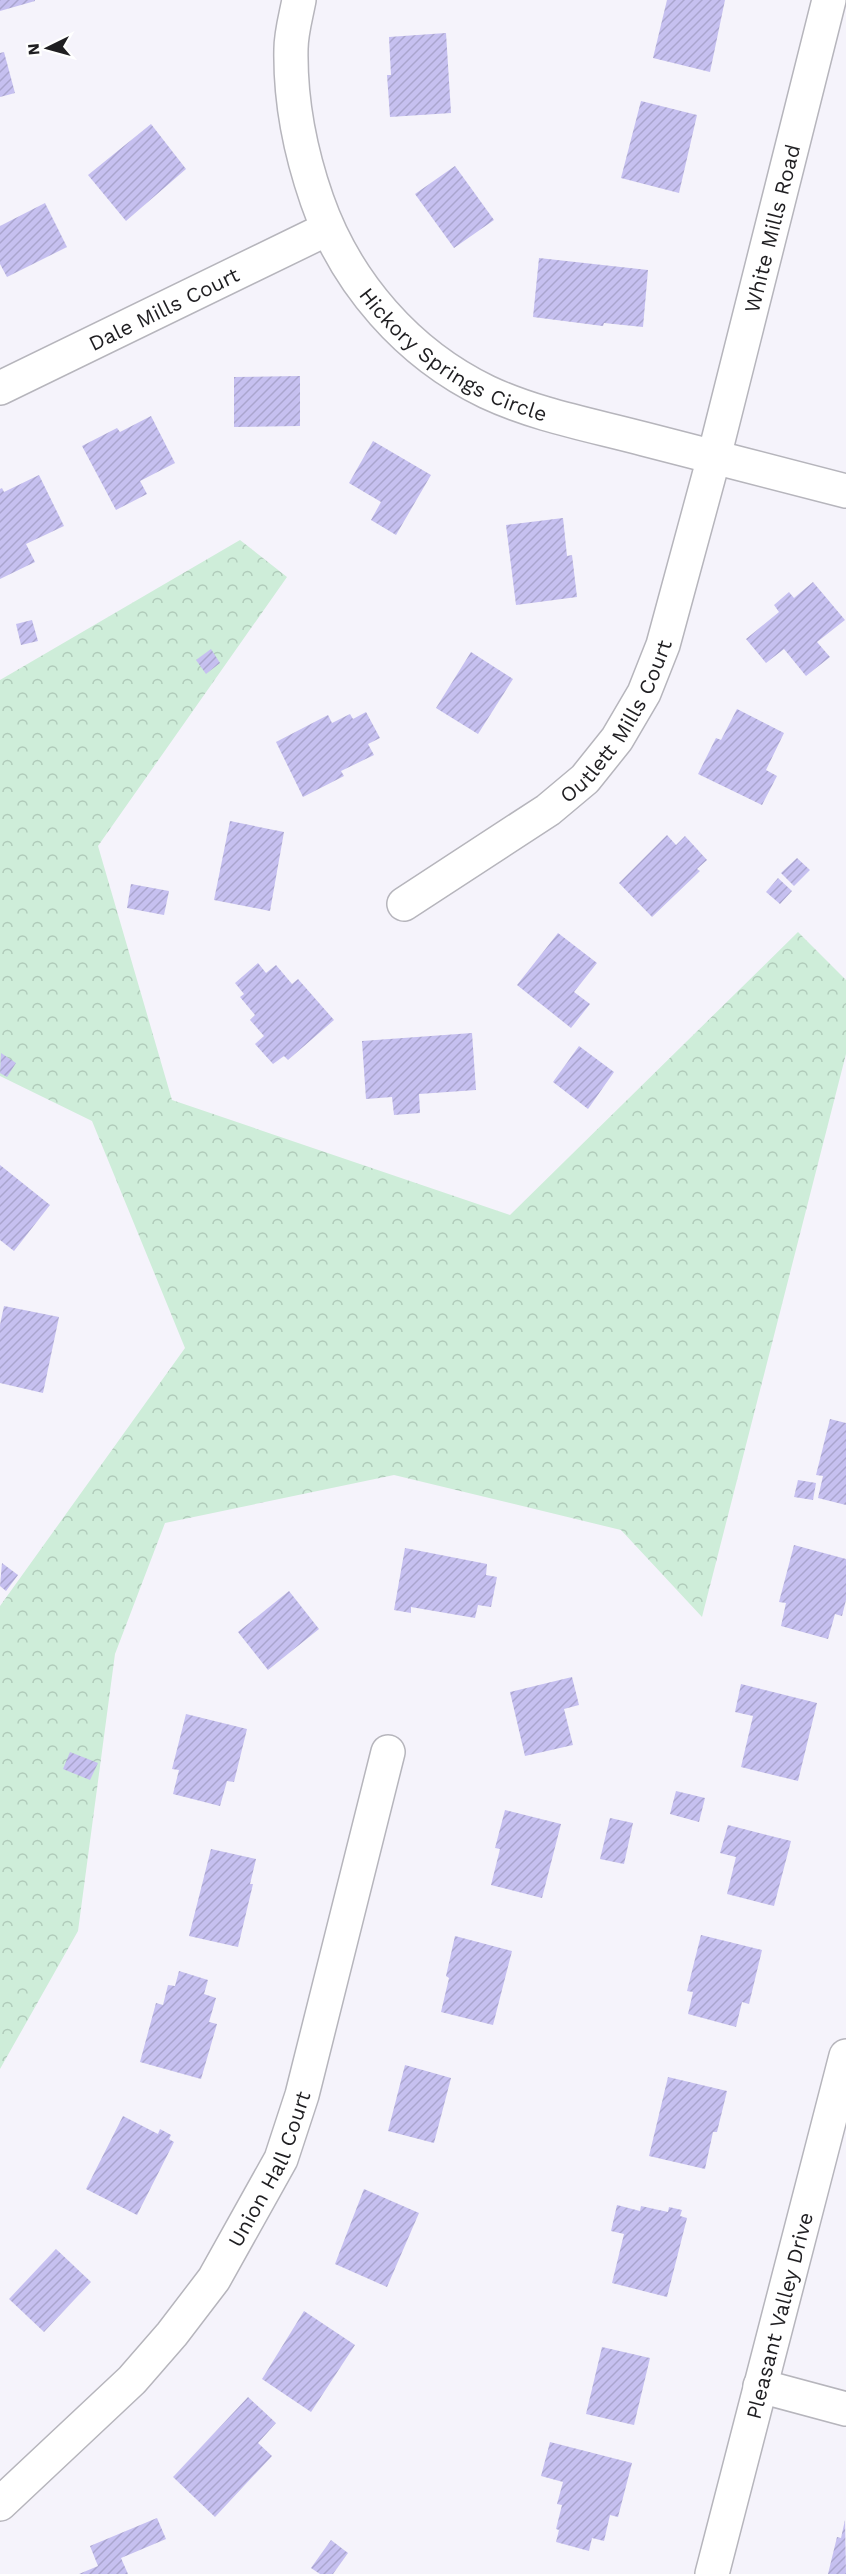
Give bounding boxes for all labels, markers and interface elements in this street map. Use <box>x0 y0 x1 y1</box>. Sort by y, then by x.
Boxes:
north arrow <box>18 18 78 78</box>
text: N <box>24 43 44 56</box>
street label: White Mills Road <box>738 141 805 315</box>
street label: Dale Mills Court <box>84 261 243 356</box>
street label: Hickory Springs Circle <box>355 282 550 426</box>
street label: Outlett Mills Court <box>554 637 676 808</box>
street label: Union Hall Court <box>222 2087 315 2251</box>
street label: Pleasant Valley Drive <box>740 2209 818 2422</box>

